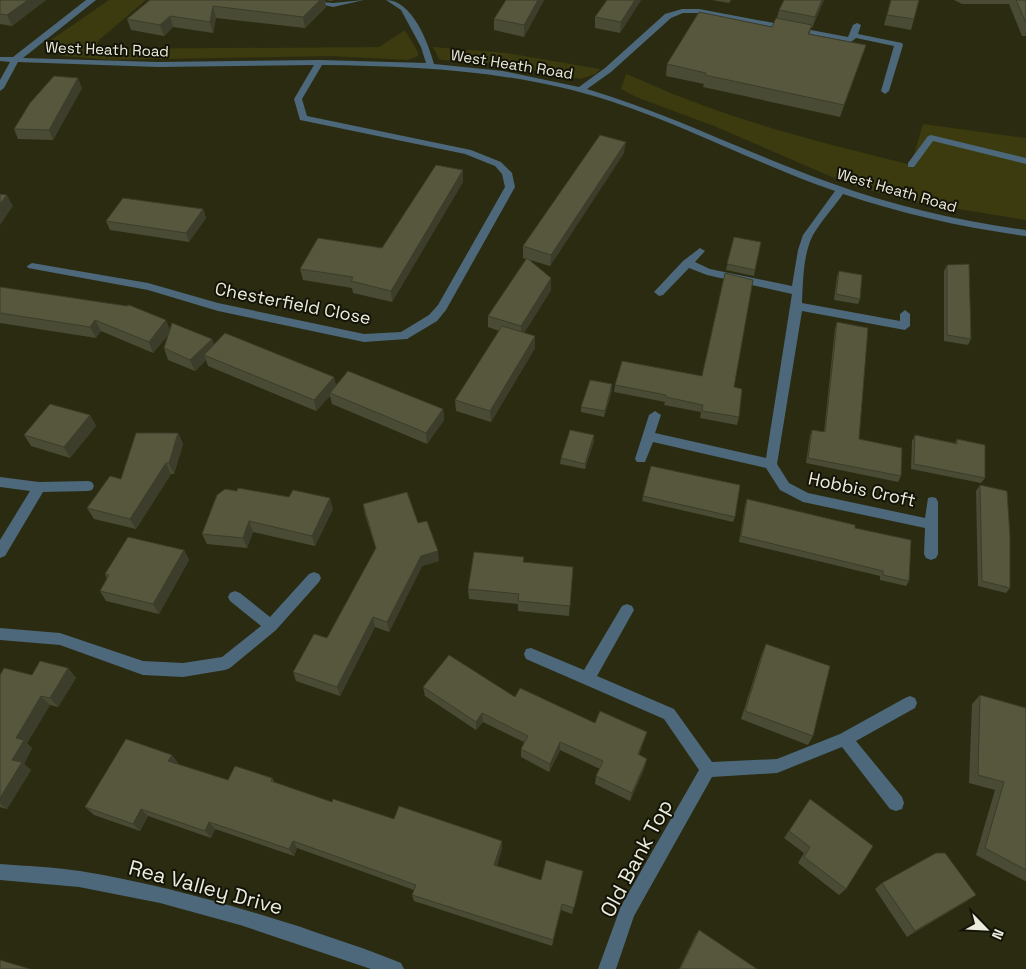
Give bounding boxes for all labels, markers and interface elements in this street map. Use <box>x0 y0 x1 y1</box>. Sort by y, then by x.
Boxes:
street label: West Heath Road <box>45 37 169 61</box>
street label: West Heath Road <box>449 45 575 83</box>
street label: West Heath Road <box>835 164 959 216</box>
street label: Chesterfield Close <box>213 277 373 329</box>
street label: Hobbis Croft <box>806 466 918 512</box>
street label: Old Bank Top <box>594 794 678 922</box>
street label: Rea Valley Drive <box>126 853 286 921</box>
north arrow <box>961 904 1011 954</box>
text: N <box>988 926 1008 942</box>

